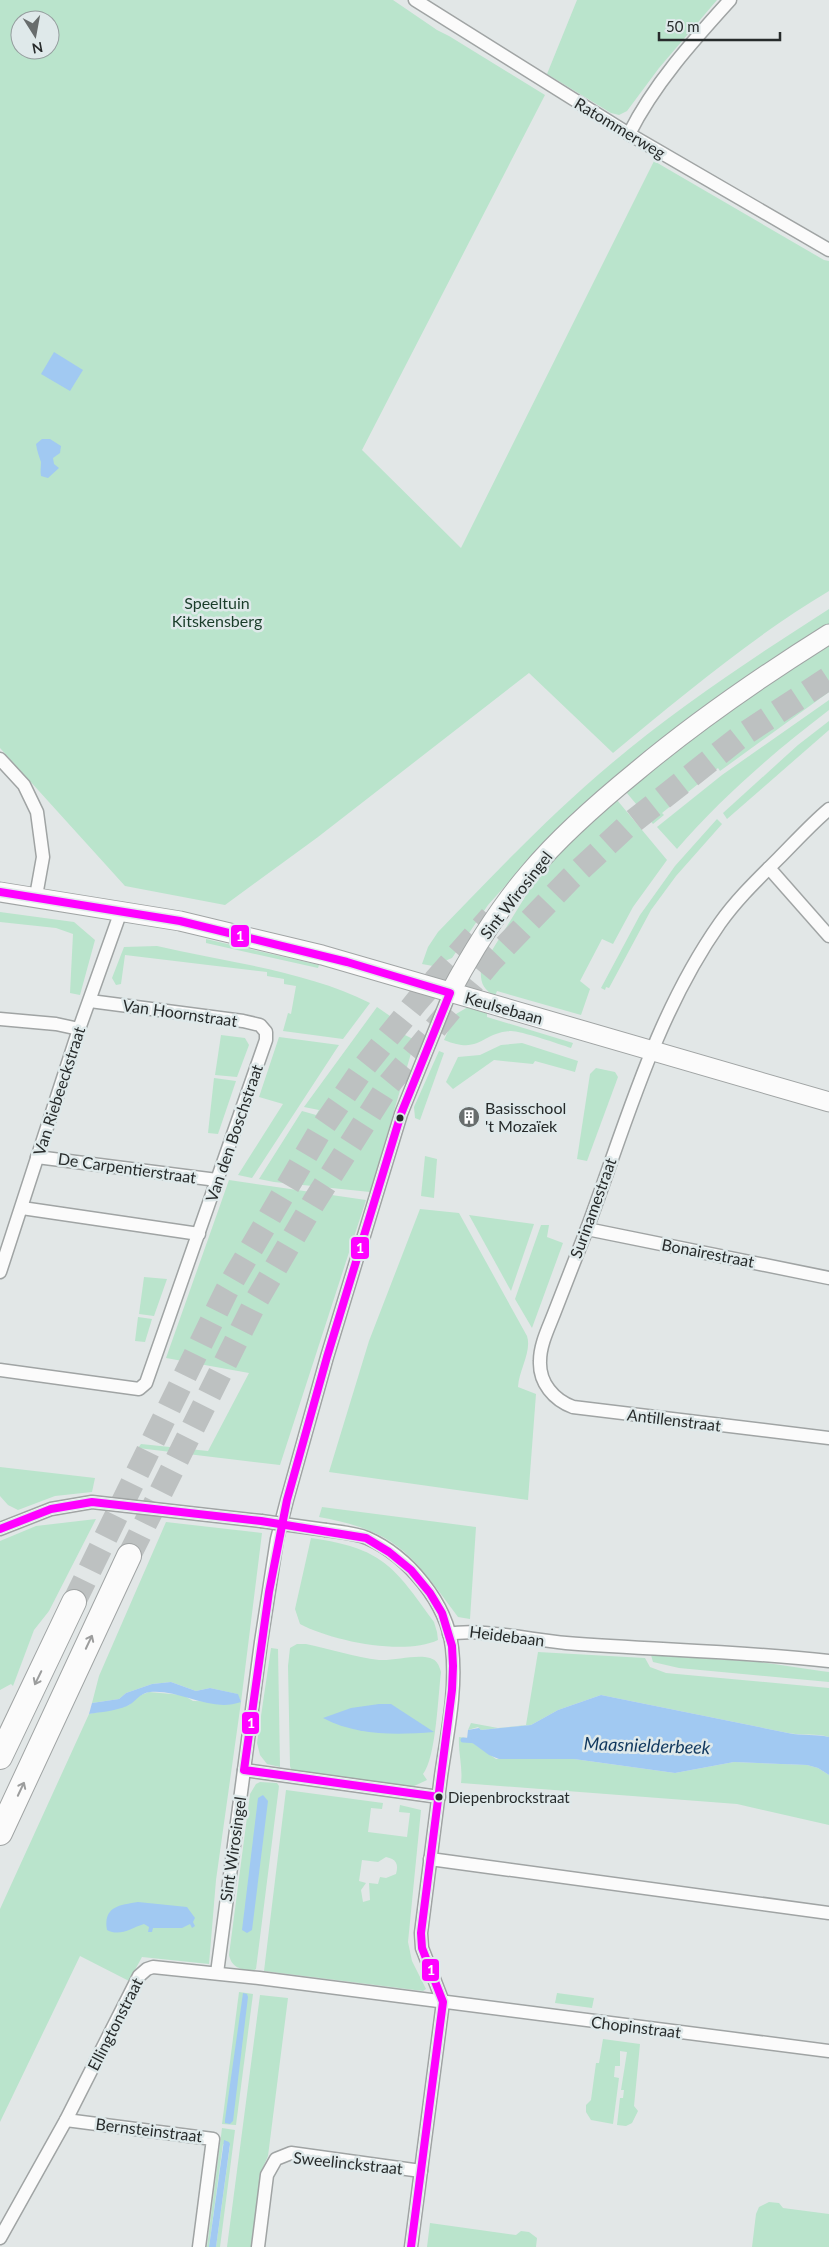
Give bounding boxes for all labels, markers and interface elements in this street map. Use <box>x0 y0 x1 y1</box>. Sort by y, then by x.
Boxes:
north arrow <box>10 10 60 60</box>
scale bar <box>659 10 780 42</box>
text: 50 m <box>666 17 700 35</box>
text: N <box>31 39 44 58</box>
street label: Ratommerweg <box>572 93 669 162</box>
park label: Speeltuin Kitskensberg <box>172 593 262 630</box>
street label: Sint Wirosingel <box>476 847 556 942</box>
line badge: 1 <box>230 924 250 948</box>
text: 1 <box>236 927 244 944</box>
street label: Keulsebaan <box>463 987 545 1028</box>
street label: Van Hoornstraat <box>122 995 239 1030</box>
street label: Van Riebeeckstraat <box>29 1024 88 1158</box>
street label: Van den Boschstraat <box>201 1062 266 1204</box>
place label: Basisschool 't Mozaïek <box>485 1098 566 1135</box>
building icon: Basisschool 't Mozaïek <box>457 1105 481 1129</box>
unlabelled marker <box>395 1113 405 1123</box>
street label: De Carpentierstraat <box>57 1148 198 1187</box>
street label: Surinamestraat <box>566 1155 620 1261</box>
street label: Bonairestraat <box>660 1234 756 1271</box>
line badge: 1 <box>350 1236 370 1260</box>
text: 1 <box>356 1239 364 1256</box>
street label: Antillenstraat <box>626 1404 722 1435</box>
street label: Heidebaan <box>468 1621 546 1650</box>
one-way arrow <box>85 1634 95 1649</box>
one-way arrow <box>33 1670 42 1685</box>
line badge: 1 <box>241 1711 260 1735</box>
text: 1 <box>247 1714 255 1731</box>
water label: Maasnielderbeek <box>583 1732 711 1758</box>
one-way arrow <box>16 1782 26 1797</box>
place label: Diepenbrockstraat <box>448 1788 570 1806</box>
marker: Diepenbrockstraat <box>434 1792 444 1802</box>
street label: Sint Wirosingel <box>216 1795 249 1903</box>
line badge: 1 <box>421 1958 440 1982</box>
text: 1 <box>427 1961 435 1978</box>
street label: Ellingtonstraat <box>83 1974 146 2073</box>
street label: Chopinstraat <box>590 2012 682 2041</box>
street label: Bernsteinstraat <box>95 2114 204 2145</box>
street label: Sweelinckstraat <box>292 2147 404 2178</box>

